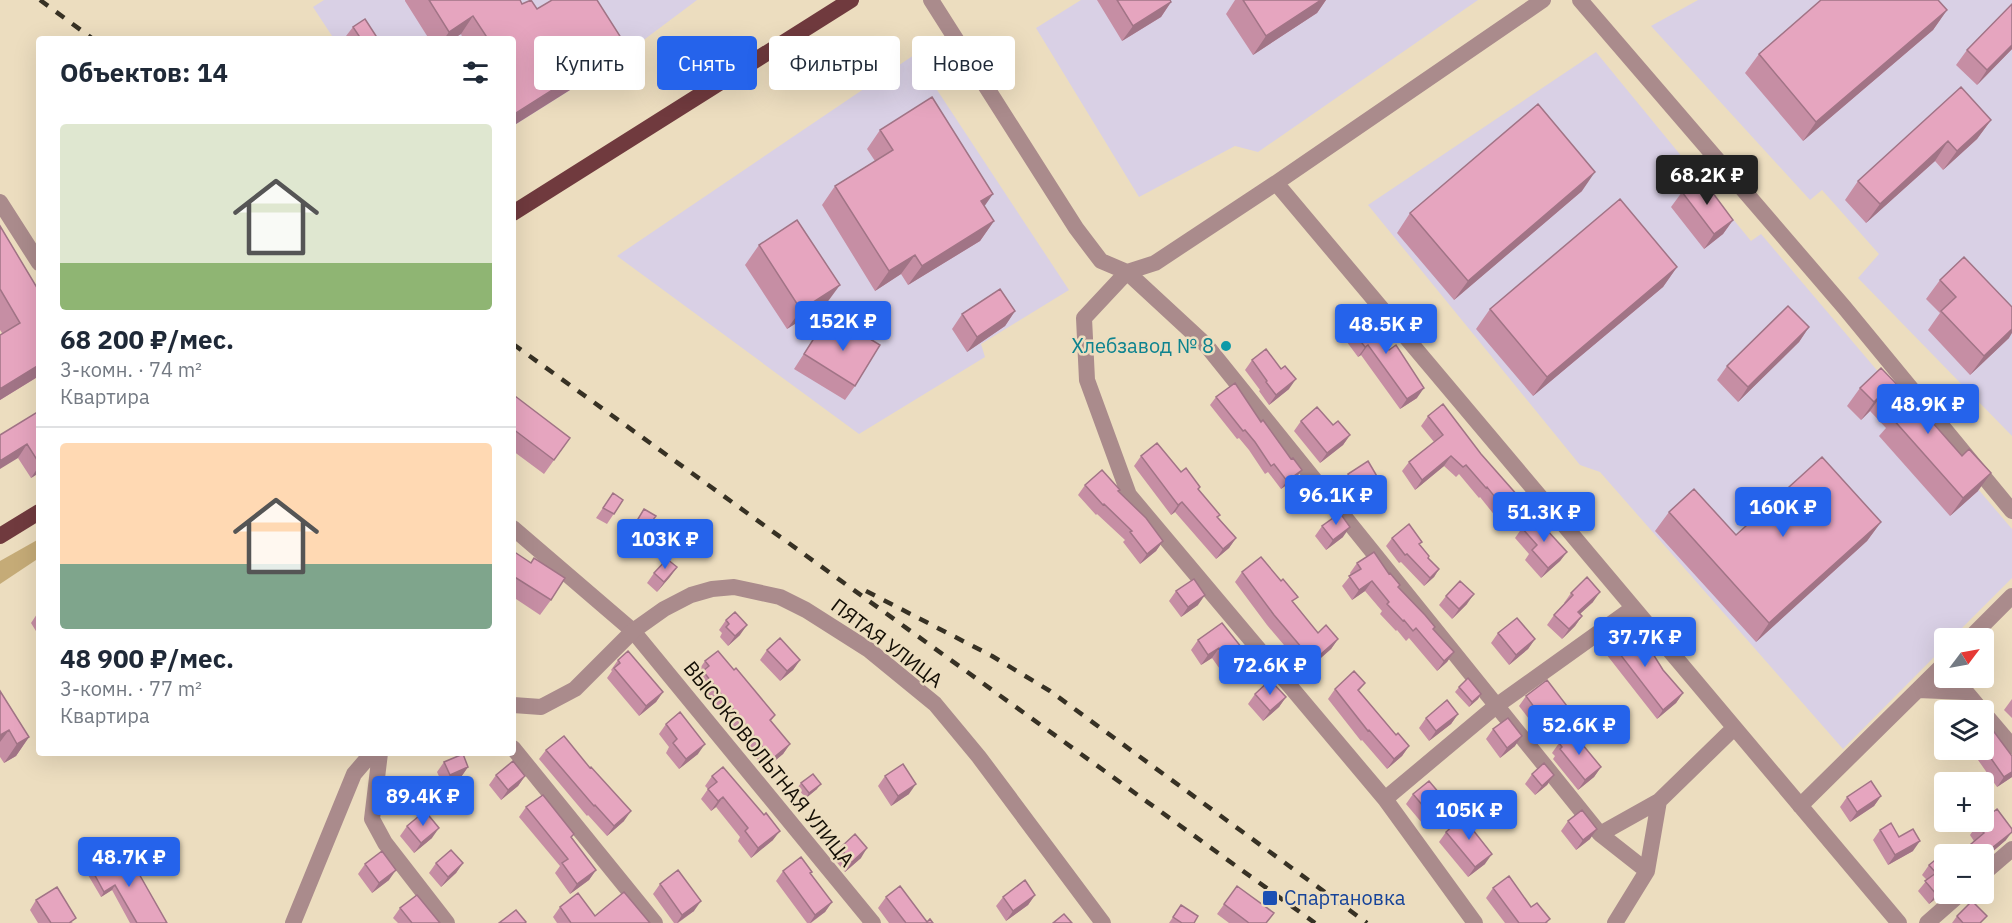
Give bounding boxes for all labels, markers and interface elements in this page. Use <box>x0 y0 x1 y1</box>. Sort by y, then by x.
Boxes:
chip: Купить <box>534 36 645 90</box>
chip: Снять <box>657 36 757 90</box>
chip: Фильтры <box>769 36 900 90</box>
chip: Новое <box>912 36 1015 90</box>
text: Объектов: 14 <box>60 55 228 89</box>
icon: filters <box>459 56 492 89</box>
pin: 68.2K ₽ <box>1652 155 1762 206</box>
text: 68.2K ₽ <box>1670 161 1744 188</box>
icon: home <box>222 163 330 271</box>
pin: 152K ₽ <box>794 301 892 352</box>
pin: 48.5K ₽ <box>1331 304 1441 355</box>
text: 152K ₽ <box>809 307 877 334</box>
text: 48.5K ₽ <box>1349 310 1423 337</box>
text: 68 200 ₽/мес. <box>60 322 234 356</box>
place label: Хлебзавод № 8 <box>1071 332 1214 359</box>
marker: Хлебзавод № 8 <box>1219 339 1233 353</box>
text: 3-комн. · 74 m² <box>60 356 202 383</box>
text: Квартира <box>60 383 150 410</box>
pin: 48.9K ₽ <box>1873 384 1983 435</box>
text: 48.9K ₽ <box>1891 390 1965 417</box>
pin: 96.1K ₽ <box>1281 475 1391 526</box>
text: 96.1K ₽ <box>1299 481 1373 508</box>
icon: home <box>222 482 330 590</box>
pin: 160K ₽ <box>1734 487 1832 538</box>
pin: 51.3K ₽ <box>1489 492 1599 543</box>
text: 160K ₽ <box>1749 493 1817 520</box>
text: 51.3K ₽ <box>1507 498 1581 525</box>
pin: 103K ₽ <box>616 519 714 570</box>
text: 103K ₽ <box>631 525 699 552</box>
street label: ПЯТАЯ УЛИЦА <box>826 592 949 694</box>
pin: 37.7K ₽ <box>1590 617 1700 668</box>
text: 37.7K ₽ <box>1608 623 1682 650</box>
north arrow <box>1934 628 1994 688</box>
map controls <box>1934 628 1994 904</box>
text: 48 900 ₽/мес. <box>60 641 234 675</box>
pin: 72.6K ₽ <box>1215 645 1325 696</box>
text: 72.6K ₽ <box>1233 651 1307 678</box>
street label: ВЫСОКОВОЛЬТНАЯ УЛИЦА <box>678 655 861 872</box>
text: 3-комн. · 77 m² <box>60 675 202 702</box>
button: layers <box>1934 700 1994 760</box>
text: Квартира <box>60 702 150 729</box>
pin: 52.6K ₽ <box>1524 705 1634 756</box>
text: 52.6K ₽ <box>1542 711 1616 738</box>
button: + <box>1934 772 1994 832</box>
pin: 89.4K ₽ <box>368 776 478 827</box>
text: 89.4K ₽ <box>386 782 460 809</box>
pin: 105K ₽ <box>1420 790 1518 841</box>
text: 105K ₽ <box>1435 796 1503 823</box>
pin: 48.7K ₽ <box>74 837 184 888</box>
text: 48.7K ₽ <box>92 843 166 870</box>
button: − <box>1934 844 1994 904</box>
place label: Спартановка <box>1284 884 1406 911</box>
marker: Спартановка <box>1261 889 1279 907</box>

